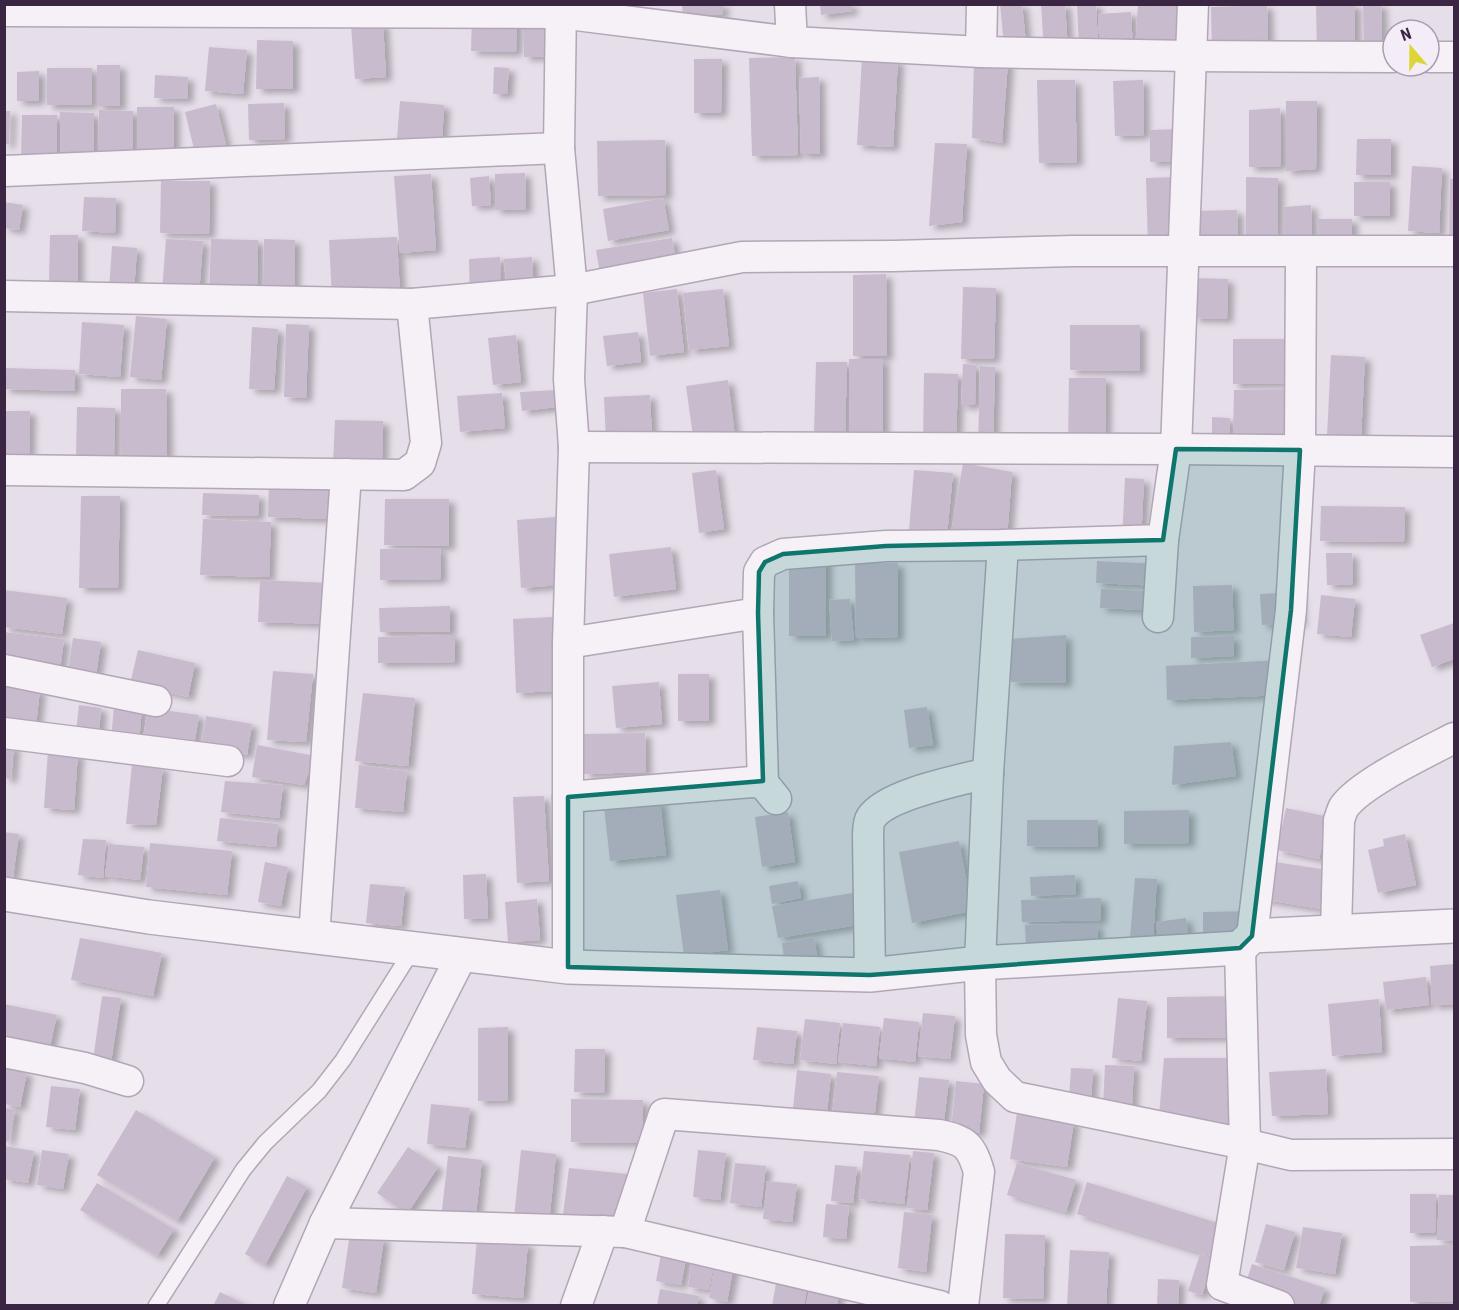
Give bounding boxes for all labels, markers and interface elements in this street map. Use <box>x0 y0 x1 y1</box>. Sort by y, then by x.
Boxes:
north arrow <box>1381 18 1441 78</box>
text: N <box>1398 24 1414 45</box>

